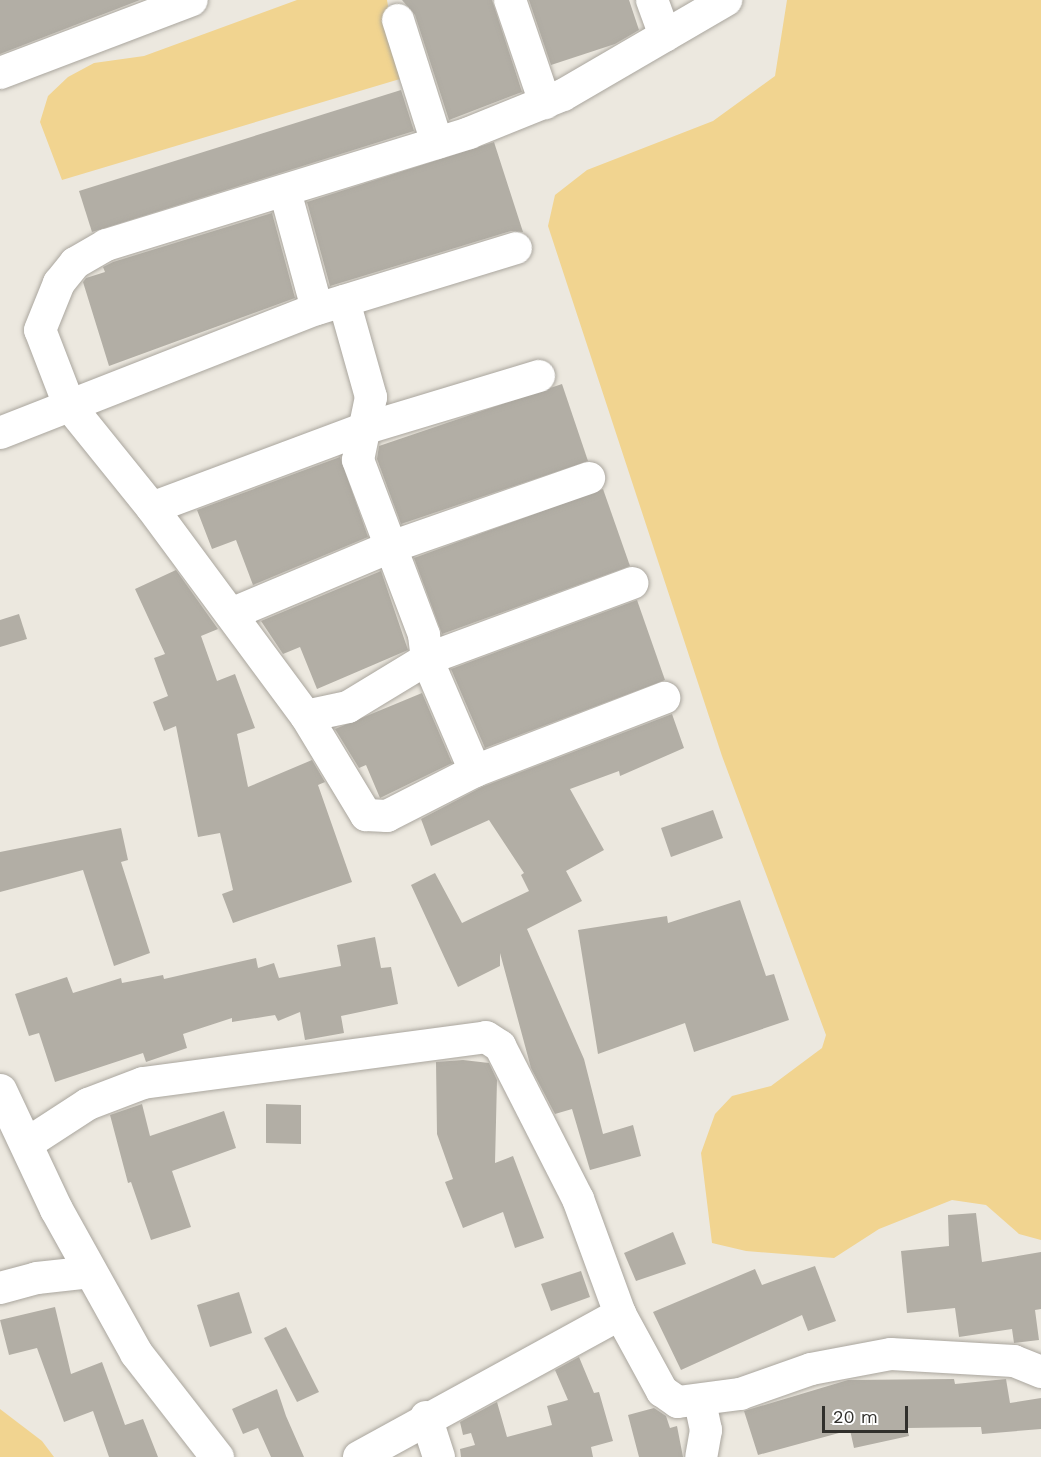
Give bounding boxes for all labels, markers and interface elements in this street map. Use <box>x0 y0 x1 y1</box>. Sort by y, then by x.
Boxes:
scale bar <box>825 1394 910 1432</box>
text: 20 m <box>833 1406 878 1427</box>

